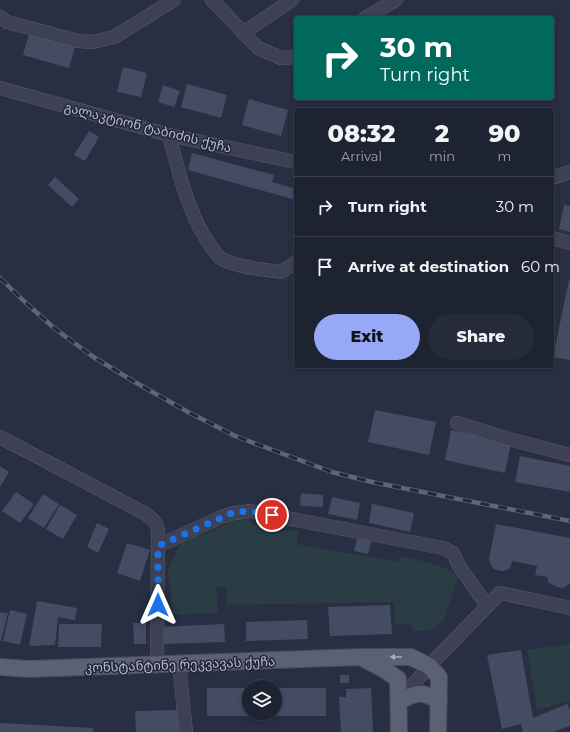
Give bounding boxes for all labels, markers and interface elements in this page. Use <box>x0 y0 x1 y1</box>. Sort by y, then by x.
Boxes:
text: 30 m <box>380 30 453 64</box>
icon: right <box>314 32 366 84</box>
text: Turn right <box>380 64 470 86</box>
street label: გალაკტიონ ტაბიძის ქუჩა <box>62 98 233 157</box>
text: 08:32 <box>327 119 395 148</box>
text: 2 <box>435 119 449 148</box>
text: 90 <box>488 119 521 148</box>
text: Arrival <box>341 148 382 164</box>
text: min <box>429 148 455 164</box>
text: m <box>498 148 511 164</box>
icon: right <box>314 196 336 218</box>
text: Turn right <box>348 197 427 216</box>
text: 30 m <box>496 197 534 216</box>
icon: arrive <box>314 256 336 278</box>
text: Arrive at destination <box>348 257 509 276</box>
text: 60 m <box>521 257 560 276</box>
button: Exit <box>314 314 420 360</box>
button: Share <box>428 314 534 360</box>
pin <box>255 498 289 532</box>
icon: arrive <box>261 504 283 526</box>
position arrow <box>137 584 179 626</box>
street label: კონსტანტინე რეკვავას ქუჩა <box>85 653 275 675</box>
one-way arrow <box>389 654 402 660</box>
map controls <box>242 680 282 720</box>
button: layers <box>242 680 282 720</box>

